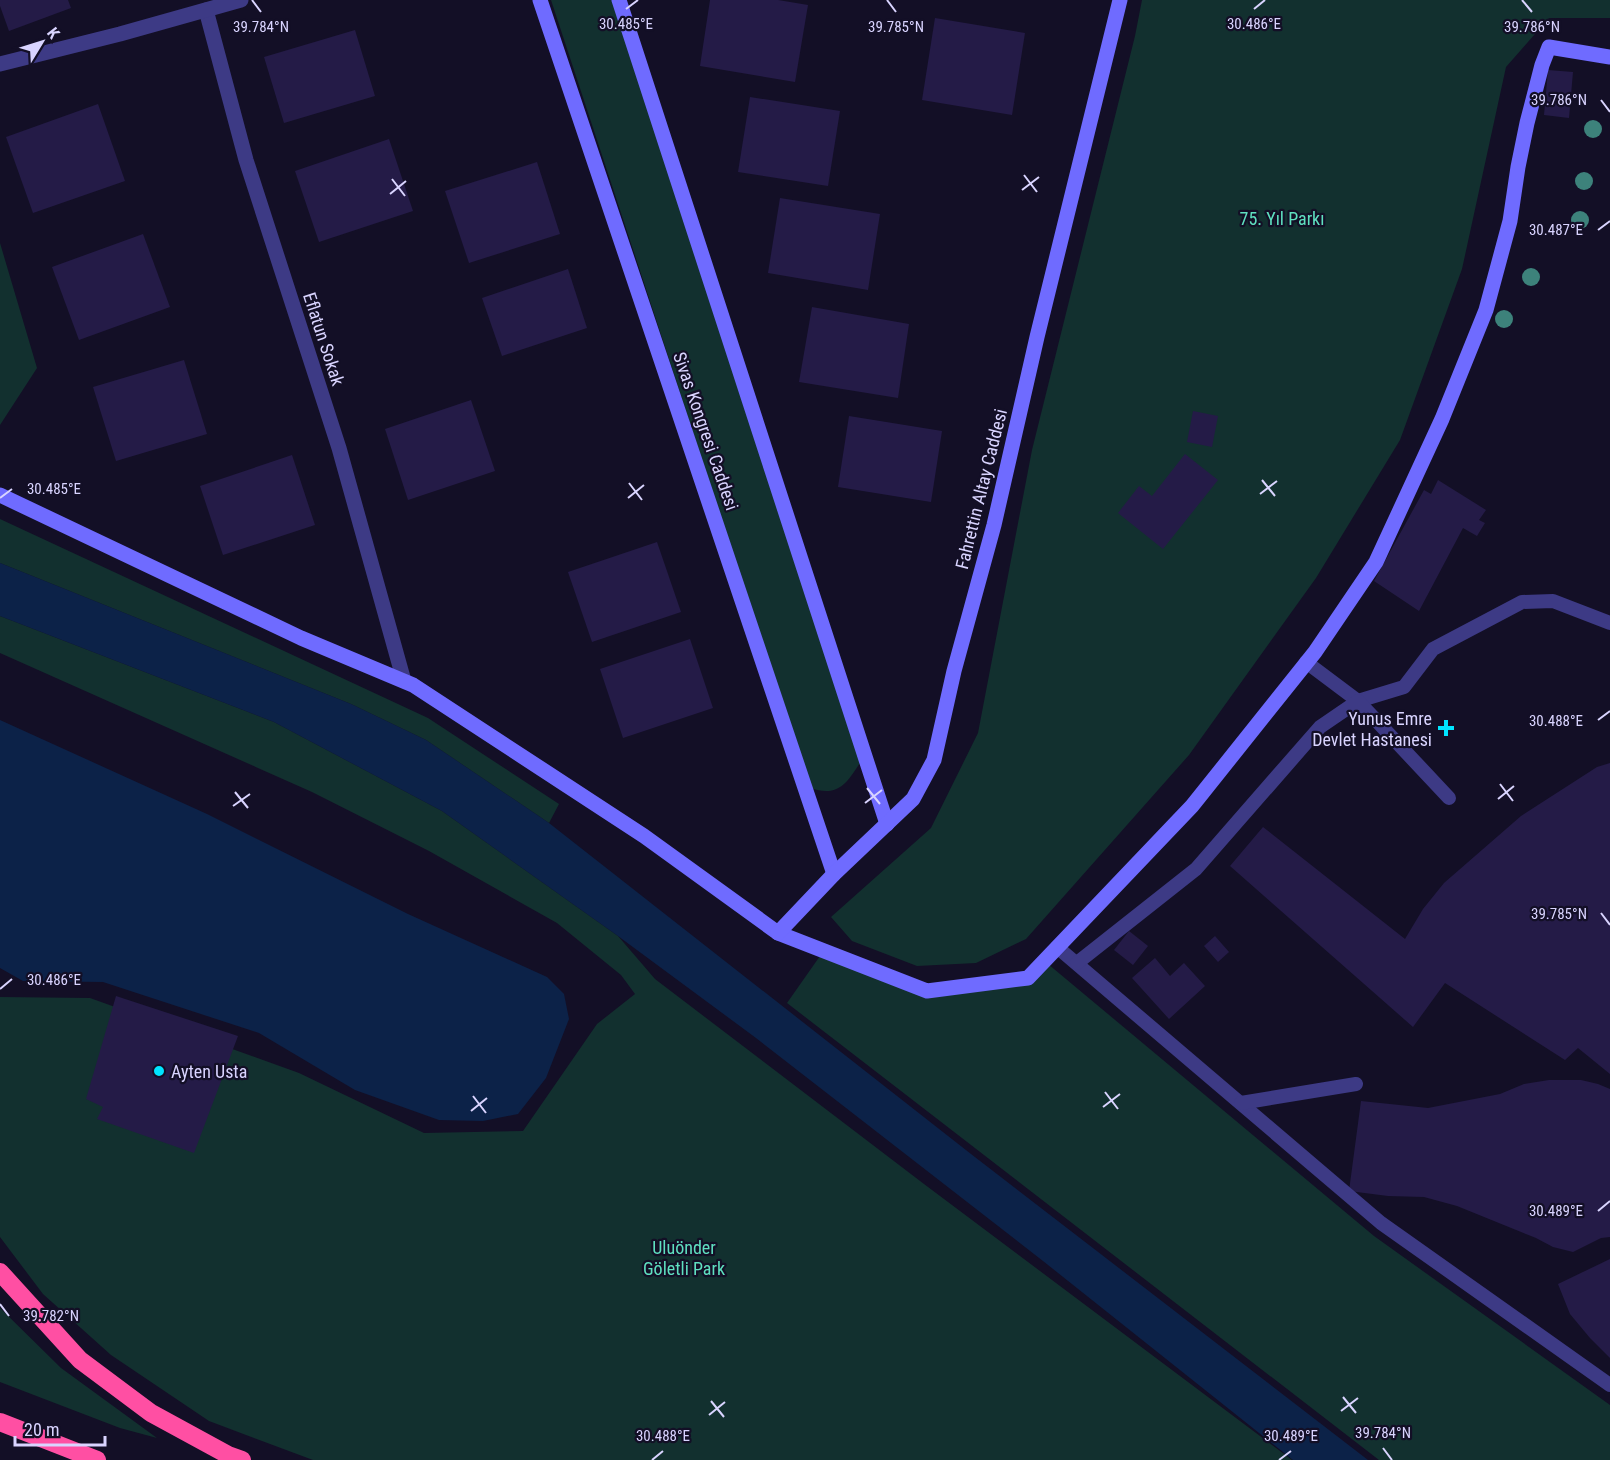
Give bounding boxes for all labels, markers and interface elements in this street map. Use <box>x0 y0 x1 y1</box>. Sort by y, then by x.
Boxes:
north arrow <box>12 12 72 72</box>
text: 30.485°E <box>599 15 653 33</box>
text: 30.486°E <box>1227 15 1281 33</box>
text: 39.784°N <box>233 18 289 36</box>
text: 39.785°N <box>868 18 924 36</box>
text: 39.786°N <box>1504 18 1560 36</box>
text: K <box>43 24 64 43</box>
text: 39.786°N <box>1531 91 1587 109</box>
park label: 75. Yıl Parkı <box>1240 208 1324 229</box>
text: 30.487°E <box>1529 221 1583 239</box>
street label: Eflatun Sokak <box>299 290 349 388</box>
street label: Sivas Kongresi Caddesi <box>669 349 743 513</box>
street label: Fahrettin Altay Caddesi <box>951 407 1011 571</box>
text: 30.485°E <box>27 480 81 498</box>
place label: Yunus Emre Devlet Hastanesi <box>1312 708 1432 750</box>
text: 30.488°E <box>1529 712 1583 730</box>
marker: Yunus Emre Devlet Hastanesi <box>1437 719 1455 737</box>
text: 39.785°N <box>1531 905 1587 923</box>
text: 30.486°E <box>27 971 81 989</box>
place label: Ayten Usta <box>171 1061 247 1082</box>
marker: Ayten Usta <box>152 1064 166 1078</box>
text: 30.489°E <box>1529 1202 1583 1220</box>
park label: Uluönder Göletli Park <box>643 1237 725 1279</box>
text: 39.782°N <box>23 1307 79 1325</box>
scale bar <box>15 1409 105 1447</box>
text: 20 m <box>24 1419 59 1440</box>
text: 39.784°N <box>1355 1424 1411 1442</box>
text: 30.488°E <box>636 1427 690 1445</box>
text: 30.489°E <box>1264 1427 1318 1445</box>

